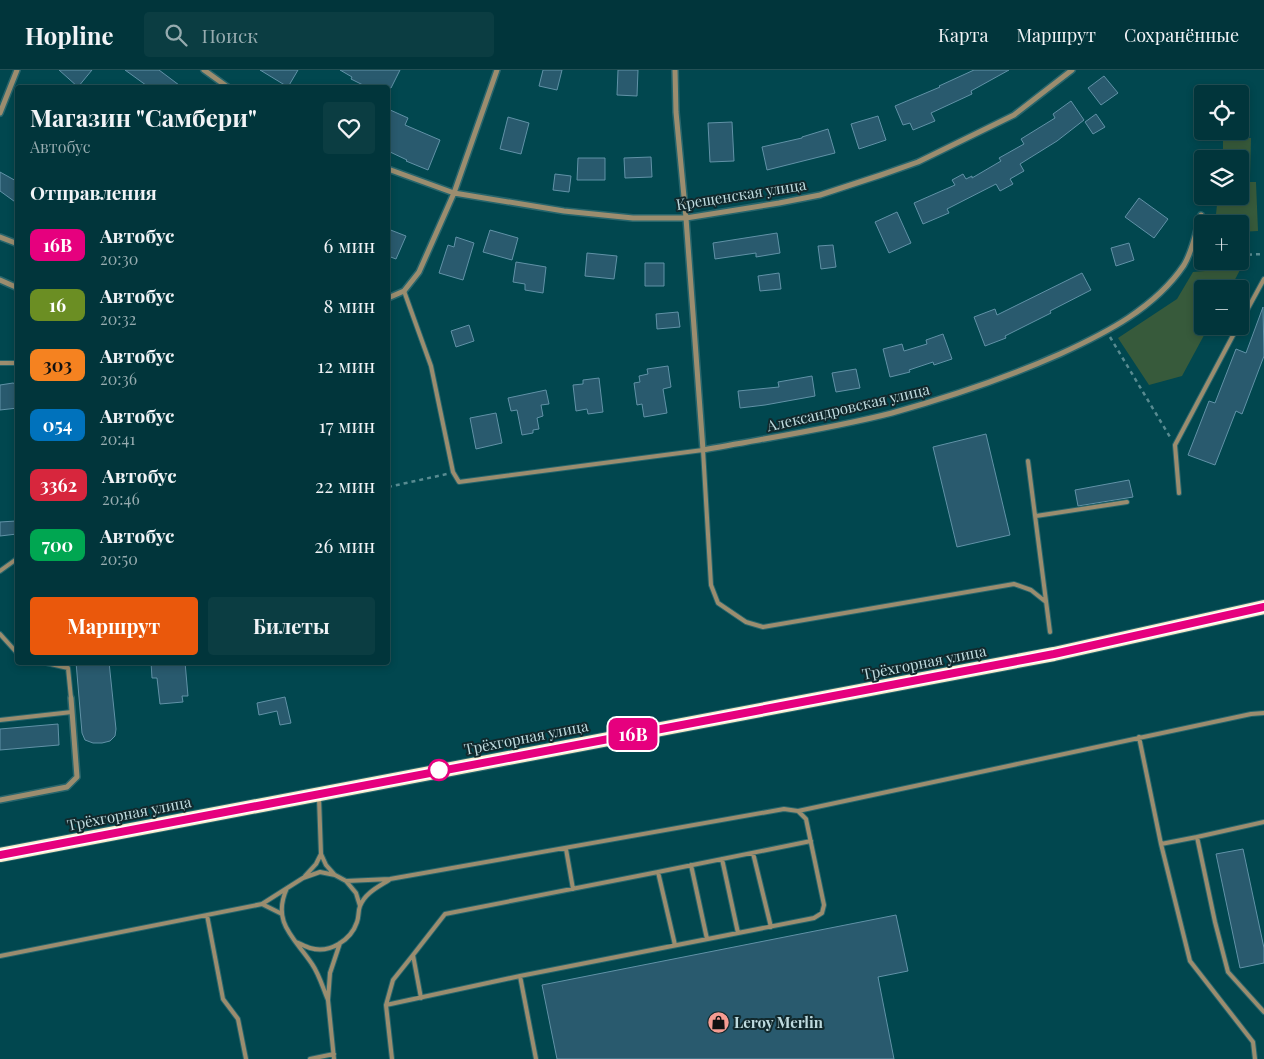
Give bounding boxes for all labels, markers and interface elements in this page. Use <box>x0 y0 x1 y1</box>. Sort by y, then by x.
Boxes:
search box <box>144 12 494 57</box>
text: Hopline <box>25 19 114 51</box>
icon: search <box>162 21 190 49</box>
text: Поиск <box>202 22 258 48</box>
text: Карта <box>938 23 988 47</box>
text: Маршрут <box>1016 23 1096 47</box>
text: Сохранённые <box>1124 23 1239 47</box>
map controls <box>1194 85 1249 335</box>
button: locate <box>1194 85 1249 140</box>
text: Магазин "Самбери" <box>30 101 257 133</box>
button: heart <box>323 102 375 154</box>
text: Автобус <box>30 136 91 157</box>
button: layers <box>1194 150 1249 205</box>
street label: Крещенская улица <box>675 174 808 214</box>
text: Отправления <box>30 179 157 205</box>
button: + <box>1194 215 1249 270</box>
text: Автобус <box>100 222 175 248</box>
text: 6 мин <box>323 232 375 258</box>
text: 16В <box>43 233 72 257</box>
text: 20:30 <box>100 248 138 269</box>
button: − <box>1194 280 1249 335</box>
text: Автобус <box>100 282 175 308</box>
text: 8 мин <box>323 292 375 318</box>
text: 16 <box>49 293 66 317</box>
text: 20:32 <box>100 308 136 329</box>
text: Автобус <box>100 342 175 368</box>
text: 12 мин <box>317 352 375 378</box>
text: 303 <box>43 353 72 377</box>
text: 20:36 <box>100 368 137 389</box>
street label: Александровская улица <box>764 378 932 436</box>
text: Автобус <box>100 402 175 428</box>
text: 17 мин <box>319 412 375 438</box>
text: 054 <box>43 413 72 437</box>
text: 20:41 <box>100 428 135 449</box>
text: Автобус <box>102 462 177 488</box>
text: 22 мин <box>315 472 375 498</box>
text: 3362 <box>40 473 77 497</box>
text: 20:46 <box>102 488 140 509</box>
text: Автобус <box>100 522 175 548</box>
text: 26 мин <box>314 532 375 558</box>
text: 700 <box>42 533 73 557</box>
text: 20:50 <box>100 548 138 569</box>
button: Маршрут <box>30 597 198 655</box>
button: Билеты <box>208 597 375 655</box>
street label: Трёхгорная улица <box>860 640 988 684</box>
street label: Трёхгорная улица <box>462 715 590 759</box>
line badge: 16В <box>604 718 662 750</box>
text: 16В <box>618 722 648 746</box>
unlabelled marker <box>428 759 450 781</box>
street label: Трёхгорная улица <box>65 791 193 835</box>
shop icon: Leroy Merlin <box>706 1010 730 1034</box>
place label: Leroy Merlin <box>734 1012 824 1032</box>

